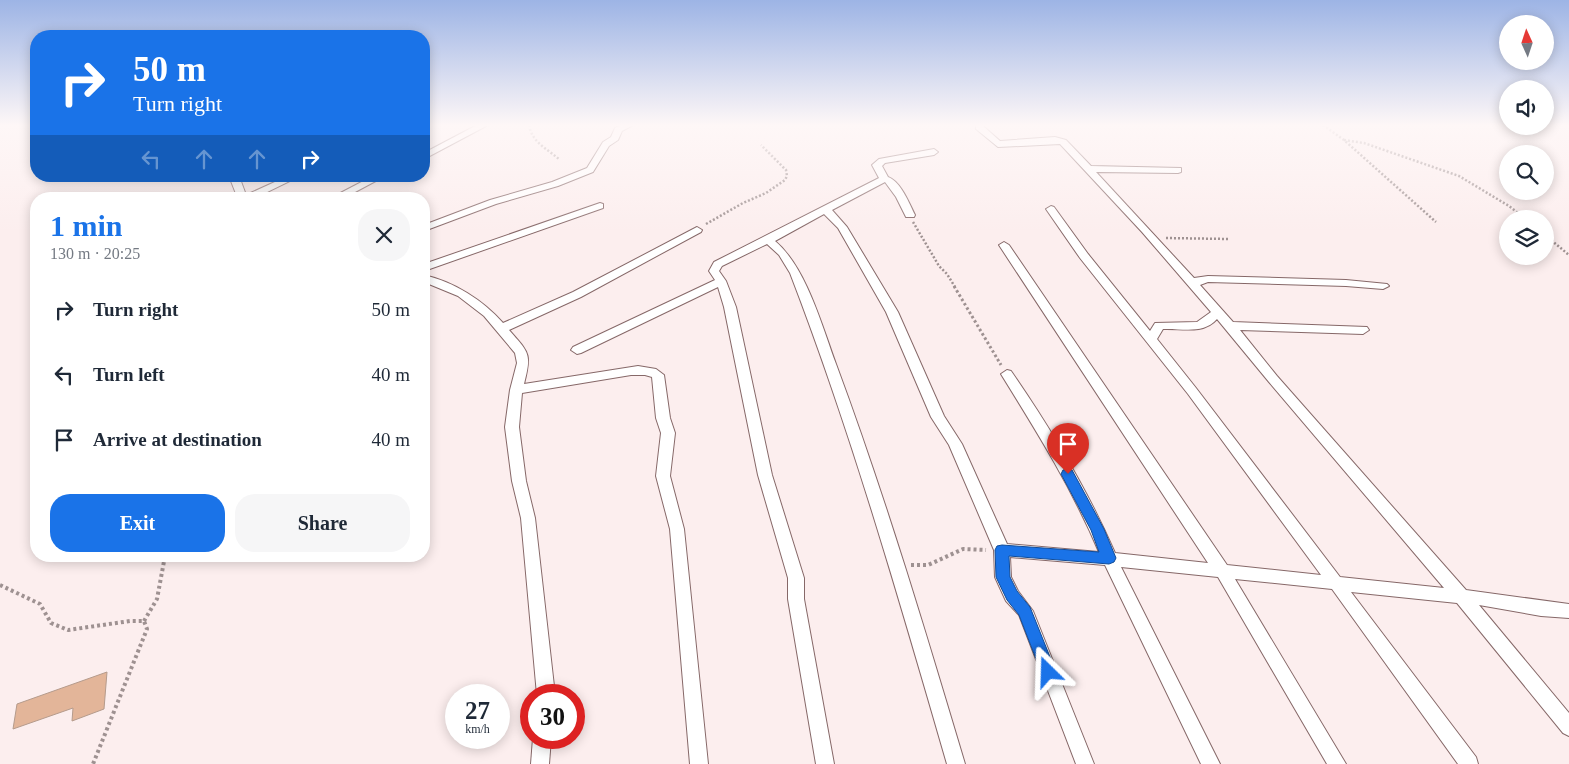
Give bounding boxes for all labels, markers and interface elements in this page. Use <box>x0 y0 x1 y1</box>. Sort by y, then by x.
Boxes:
north arrow <box>1499 15 1554 70</box>
map controls <box>1499 15 1554 265</box>
icon: right <box>50 50 115 115</box>
text: 50 m <box>133 50 206 89</box>
button: sound <box>1499 80 1554 135</box>
text: Turn right <box>133 91 222 116</box>
icon: left <box>137 145 165 173</box>
icon: ahead <box>190 145 218 173</box>
icon: ahead <box>243 145 271 173</box>
icon: right <box>296 145 324 173</box>
button: search <box>1499 145 1554 200</box>
text: 1 min <box>50 209 123 242</box>
button: close <box>358 209 410 261</box>
button: layers <box>1499 210 1554 265</box>
text: 130 m · 20:25 <box>50 245 140 262</box>
icon: right <box>50 296 78 324</box>
text: Turn right <box>93 299 178 320</box>
text: 50 m <box>371 299 410 320</box>
icon: left <box>50 361 78 389</box>
text: Turn left <box>93 364 165 385</box>
text: 40 m <box>371 364 410 385</box>
pin <box>1047 423 1089 474</box>
icon: arrive <box>50 426 78 454</box>
text: Arrive at destination <box>93 429 262 450</box>
text: 40 m <box>371 429 410 450</box>
icon: arrive <box>1054 430 1082 458</box>
button: Exit <box>50 494 225 552</box>
button: Share <box>235 494 410 552</box>
position arrow <box>1021 645 1073 697</box>
speed limit sign: 30 <box>520 684 585 749</box>
text: 27 <box>465 697 490 724</box>
text: km/h <box>465 722 490 736</box>

